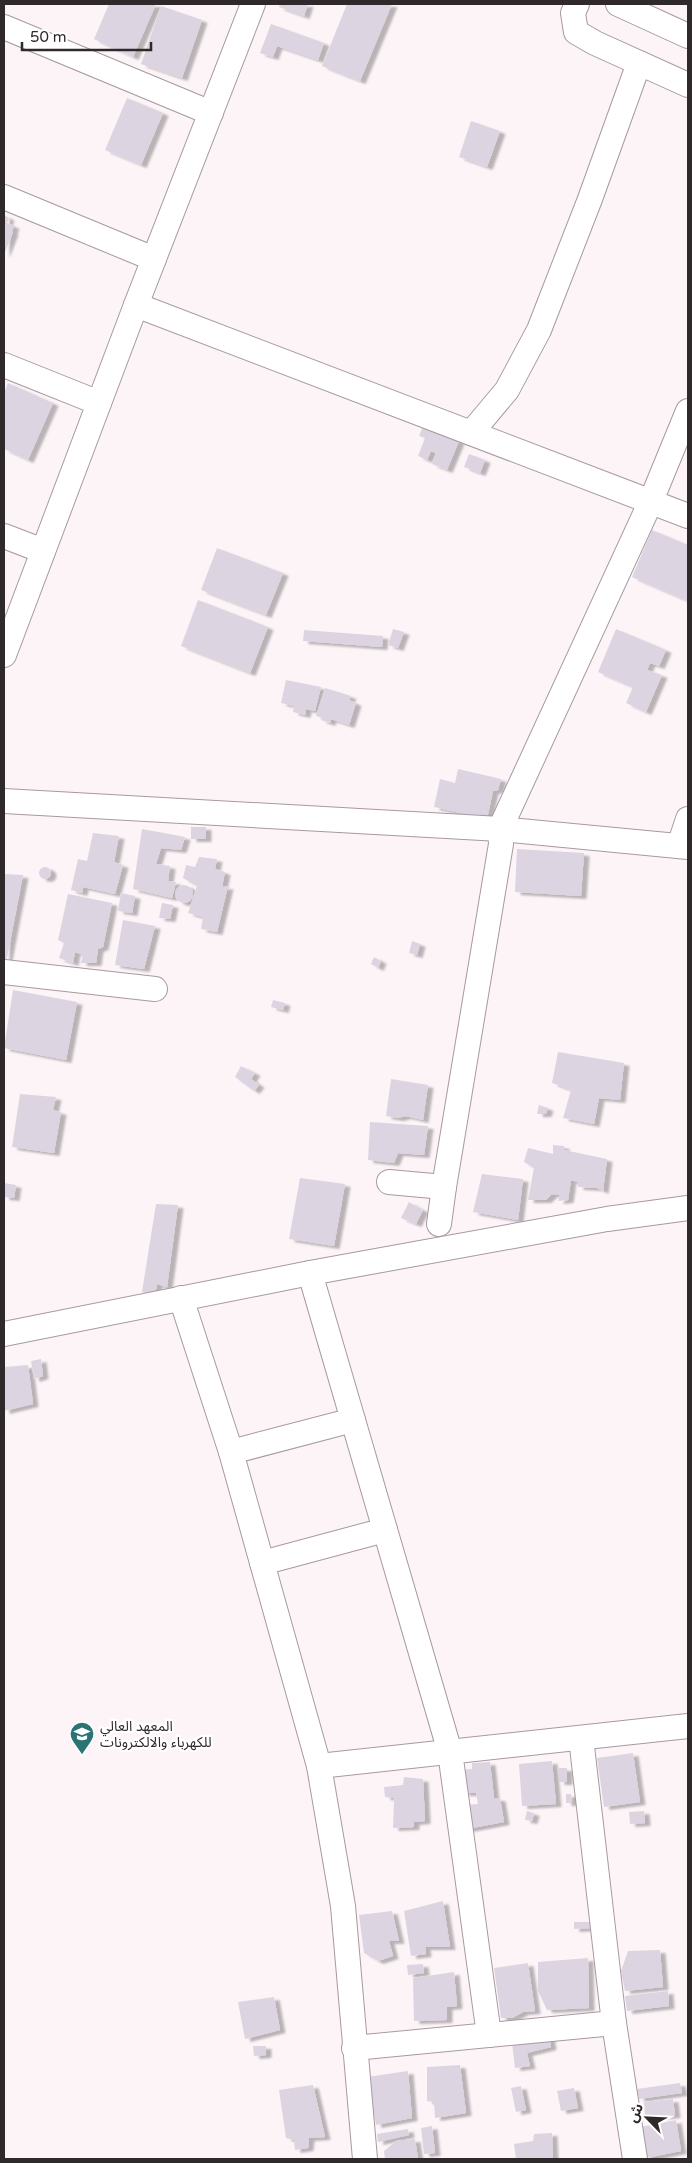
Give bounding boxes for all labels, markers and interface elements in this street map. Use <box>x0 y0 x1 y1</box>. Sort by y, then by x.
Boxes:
scale bar <box>22 20 151 52</box>
text: 50 m <box>30 28 67 46</box>
place label: المعهد العالي للكهرباء والالكترونات <box>100 1718 212 1751</box>
school or university icon: المعهد العالي للكهرباء والالكترونات <box>69 1721 95 1755</box>
north arrow <box>622 2093 672 2143</box>
text: ش <box>624 2101 647 2125</box>

